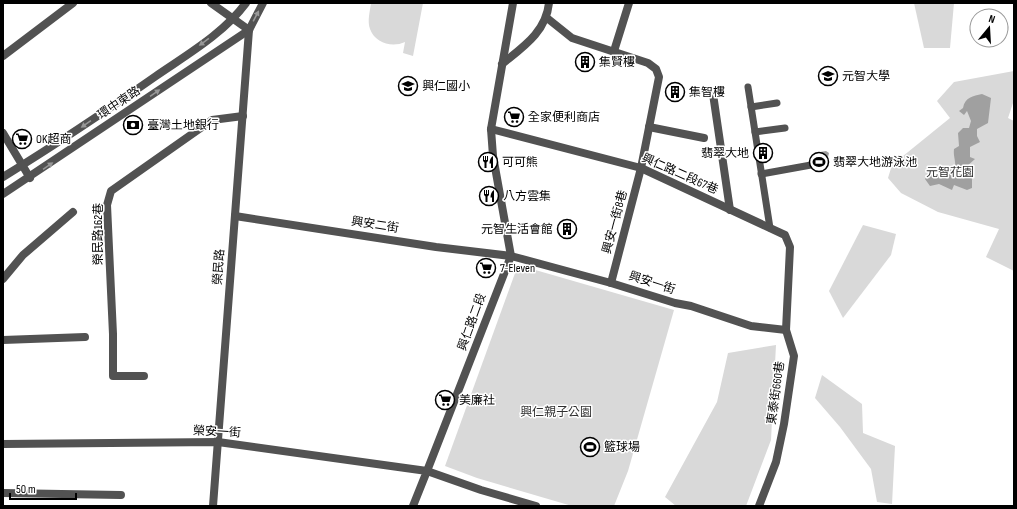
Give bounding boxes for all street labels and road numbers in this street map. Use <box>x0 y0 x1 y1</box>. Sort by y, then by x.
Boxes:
street label: 環中東路 <box>95 83 143 123</box>
street label: 興仁路二段67巷 <box>639 150 721 198</box>
street label: 興安一街8巷 <box>599 189 631 255</box>
street label: 榮民路162巷 <box>91 203 106 265</box>
street label: 興安二街 <box>350 214 400 236</box>
street label: 榮民路 <box>210 249 228 285</box>
street label: 興安一街 <box>627 268 677 298</box>
street label: 興仁路二段 <box>455 291 489 353</box>
street label: 東泰街660巷 <box>764 360 788 426</box>
street label: 榮安一街 <box>193 423 241 441</box>

